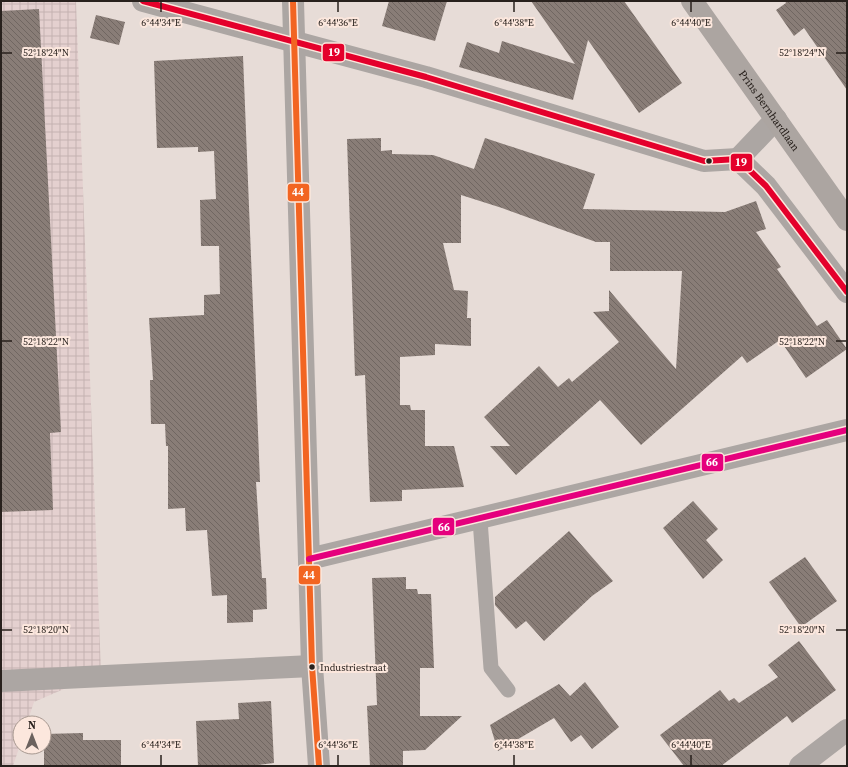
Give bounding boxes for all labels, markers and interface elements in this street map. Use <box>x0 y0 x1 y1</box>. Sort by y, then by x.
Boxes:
text: 6°44'34"E <box>141 16 181 29</box>
text: 6°44'36"E <box>318 16 358 29</box>
text: 6°44'38"E <box>494 16 534 29</box>
text: 6°44'40"E <box>671 16 711 29</box>
line badge: 19 <box>322 43 345 62</box>
text: 19 <box>328 45 340 60</box>
text: 52°18'24"N <box>23 46 69 59</box>
text: 52°18'24"N <box>779 46 825 59</box>
street label: Prins Bernhardlaan <box>736 67 804 154</box>
line badge: 19 <box>730 153 753 172</box>
text: 19 <box>735 155 747 170</box>
unlabelled marker <box>704 156 714 166</box>
line badge: 44 <box>287 183 310 202</box>
text: 44 <box>292 185 304 200</box>
text: 52°18'22"N <box>23 335 69 348</box>
text: 52°18'22"N <box>779 335 825 348</box>
line badge: 66 <box>701 453 724 472</box>
text: 66 <box>706 455 718 470</box>
line badge: 66 <box>432 517 455 536</box>
text: 66 <box>438 520 450 535</box>
line badge: 44 <box>298 565 321 585</box>
text: 44 <box>303 568 315 583</box>
text: 52°18'20"N <box>23 623 69 636</box>
text: 52°18'20"N <box>779 623 825 636</box>
place label: Industriestraat <box>320 661 387 674</box>
marker: Industriestraat <box>307 662 317 672</box>
north arrow <box>12 715 52 755</box>
text: N <box>28 718 36 733</box>
text: 6°44'34"E <box>141 738 181 751</box>
text: 6°44'36"E <box>318 738 358 751</box>
text: 6°44'38"E <box>494 738 534 751</box>
text: 6°44'40"E <box>671 738 711 751</box>

